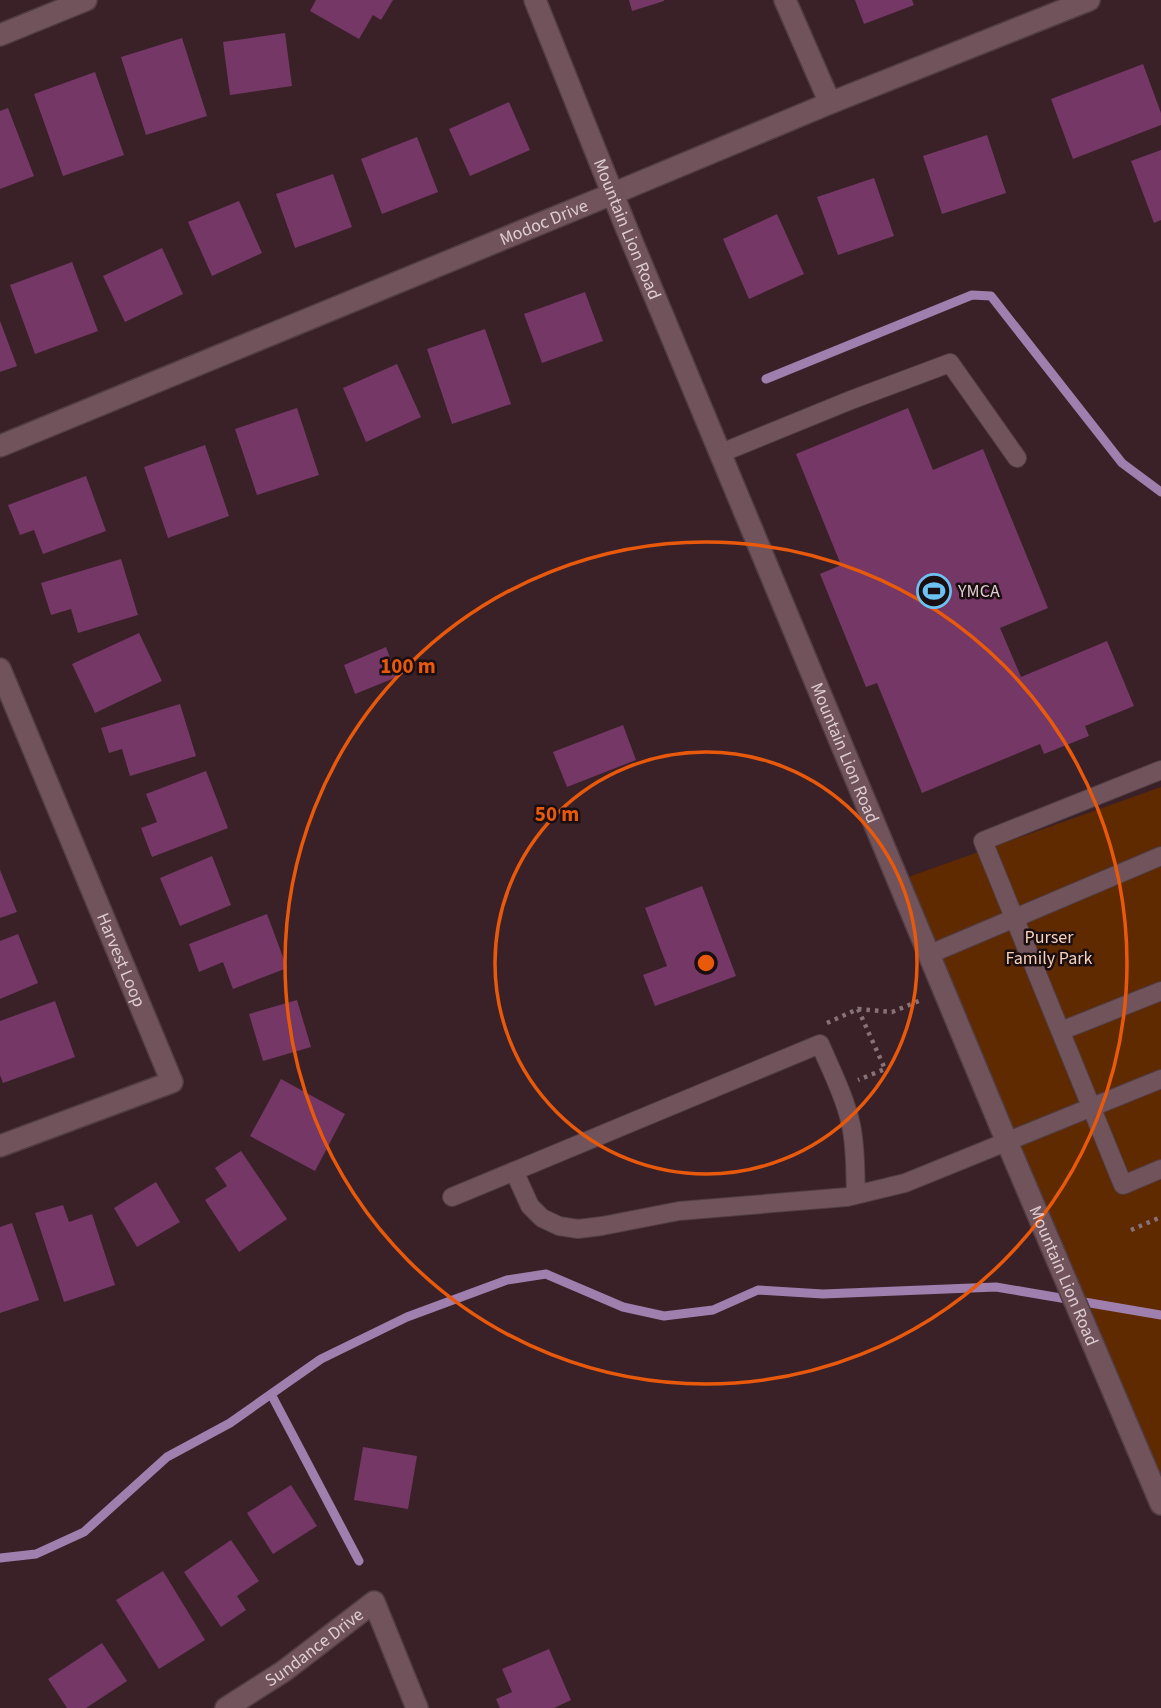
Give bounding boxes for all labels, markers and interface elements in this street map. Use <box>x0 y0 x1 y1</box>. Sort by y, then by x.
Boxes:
street label: Mountain Lion Road <box>587 155 667 304</box>
street label: Modoc Drive <box>496 193 592 252</box>
sports icon: YMCA <box>915 572 953 610</box>
place label: YMCA <box>957 579 1000 604</box>
text: 100 m <box>380 651 436 681</box>
street label: Mountain Lion Road <box>804 679 885 827</box>
text: 50 m <box>535 799 579 829</box>
street label: Harvest Loop <box>90 909 151 1011</box>
park label: Purser Family Park <box>1006 925 1093 971</box>
centre of rings <box>694 951 718 975</box>
street label: Mountain Lion Road <box>1022 1202 1104 1350</box>
street label: Sundance Drive <box>260 1602 369 1693</box>

